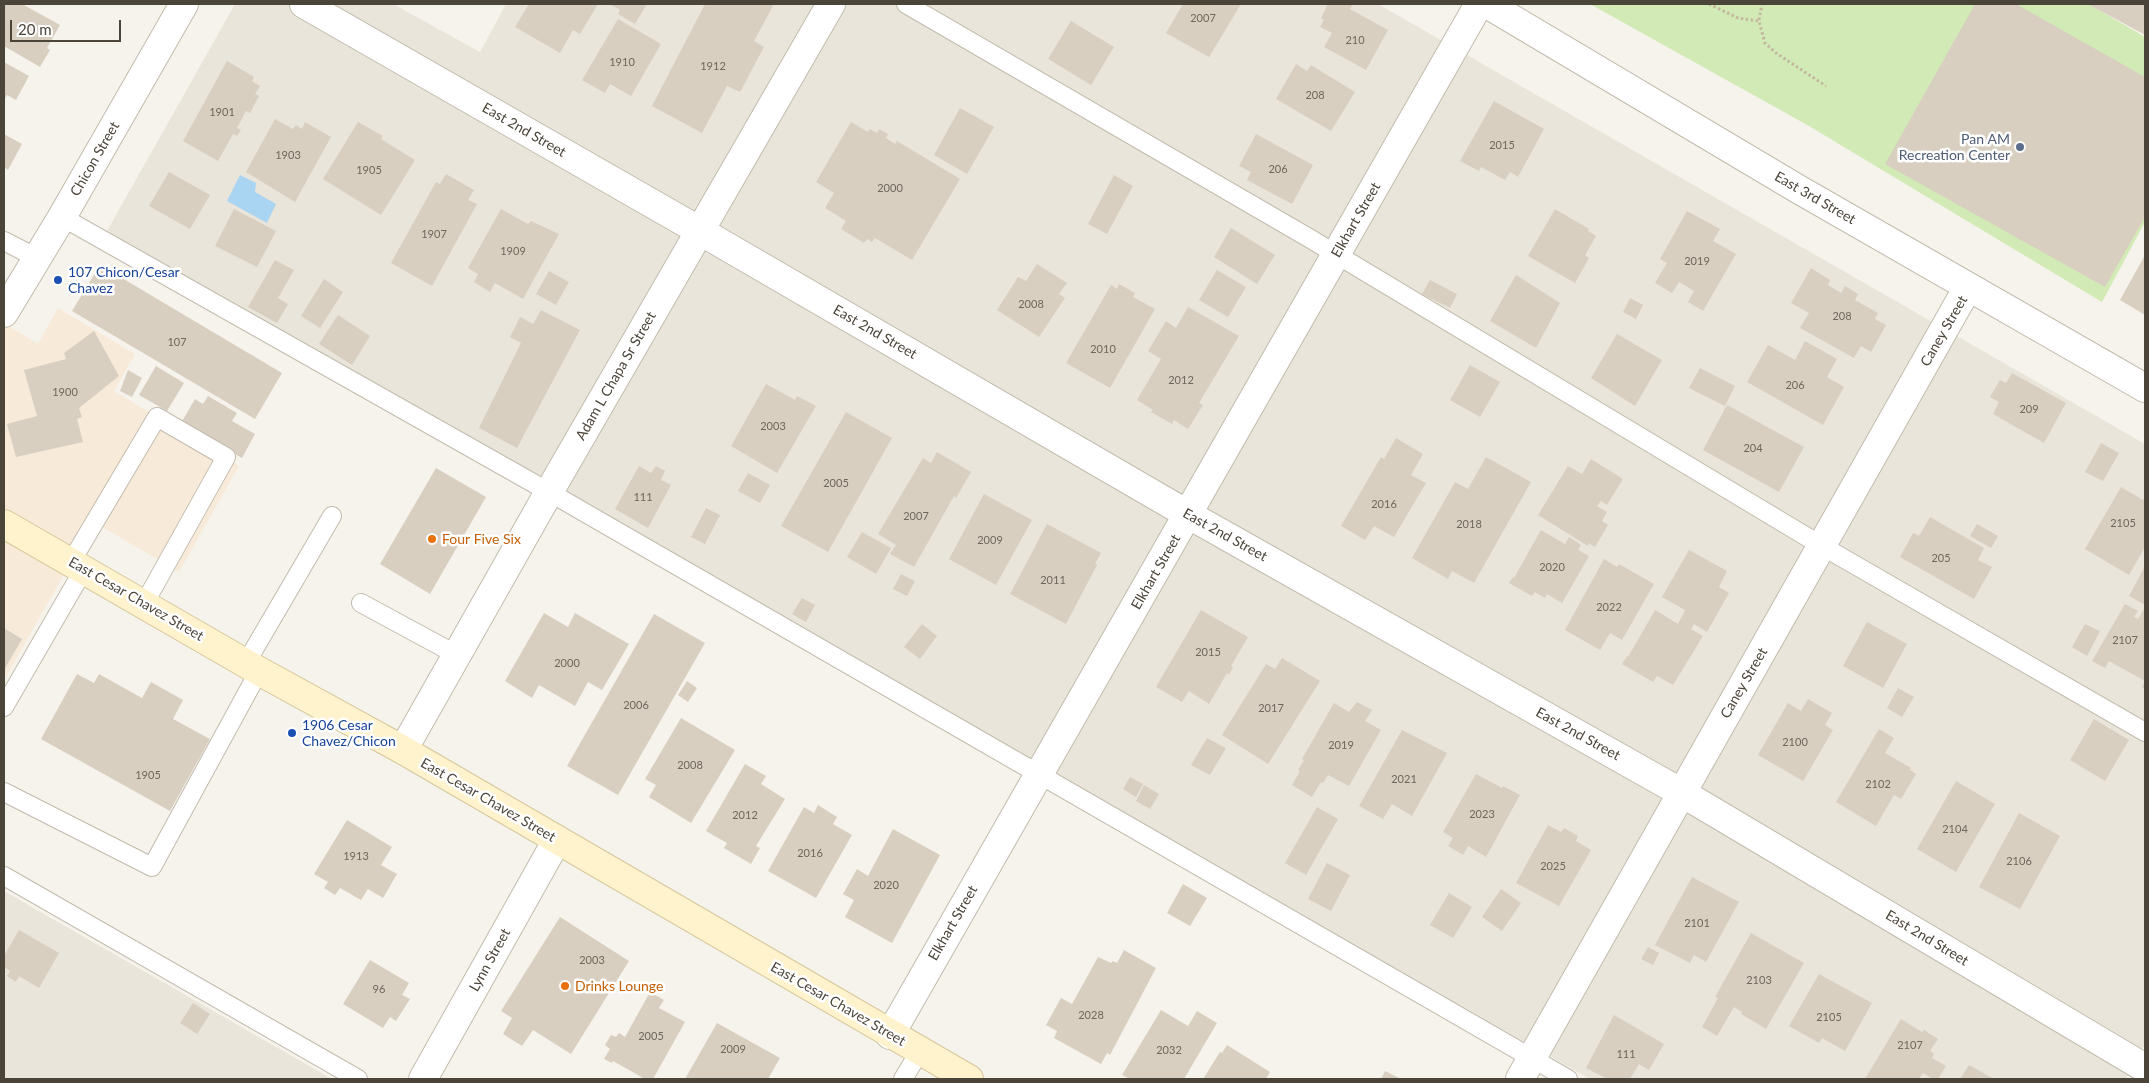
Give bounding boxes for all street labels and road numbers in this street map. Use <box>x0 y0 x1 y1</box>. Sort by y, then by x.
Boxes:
street label: East 2nd Street <box>479 99 569 161</box>
street label: Chicon Street <box>67 119 123 199</box>
street label: East 3rd Street <box>1771 168 1859 228</box>
street label: Elkhart Street <box>1328 180 1384 260</box>
street label: Caney Street <box>1917 293 1971 369</box>
street label: East 2nd Street <box>830 301 920 363</box>
street label: Adam L Chapa Sr Street <box>572 309 660 443</box>
street label: East 2nd Street <box>1180 505 1270 565</box>
street label: Elkhart Street <box>1128 532 1184 612</box>
street label: East Cesar Chavez Street <box>66 553 206 645</box>
street label: Caney Street <box>1717 645 1771 721</box>
street label: East 2nd Street <box>1533 704 1623 764</box>
street label: East Cesar Chavez Street <box>418 754 558 846</box>
street label: Elkhart Street <box>925 883 981 963</box>
street label: East 2nd Street <box>1882 907 1972 969</box>
street label: Lynn Street <box>466 926 514 994</box>
street label: East Cesar Chavez Street <box>768 958 908 1050</box>

